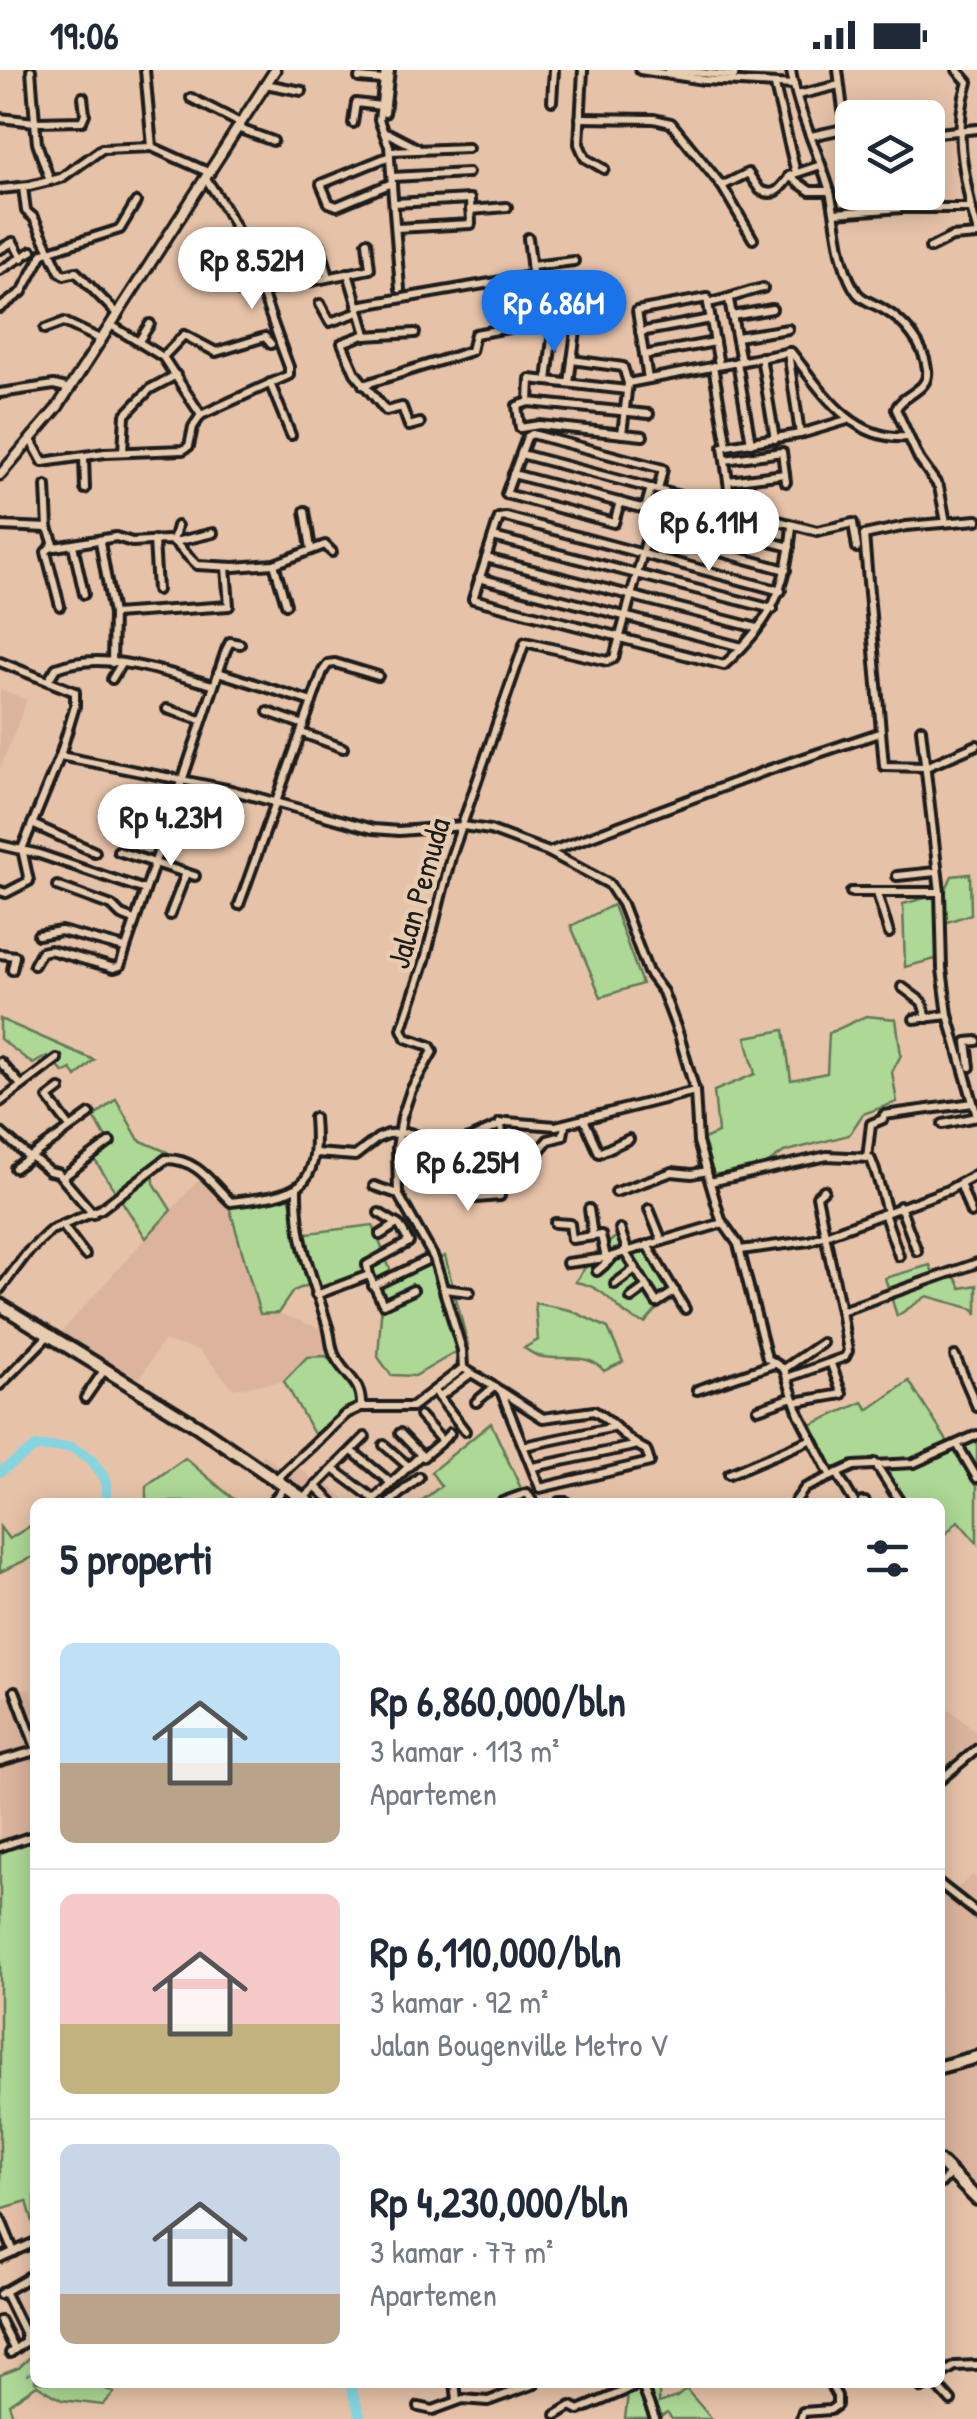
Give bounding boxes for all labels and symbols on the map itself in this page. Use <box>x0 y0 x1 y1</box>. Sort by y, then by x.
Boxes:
pin: Rp 8.52M <box>149 227 355 312</box>
pin: Rp 6.86M <box>451 270 657 355</box>
pin: Rp 6.11M <box>606 489 812 574</box>
pin: Rp 4.23M <box>68 784 274 869</box>
street label: Jalan Pemuda <box>376 813 460 973</box>
pin: Rp 6.25M <box>365 1129 571 1214</box>

